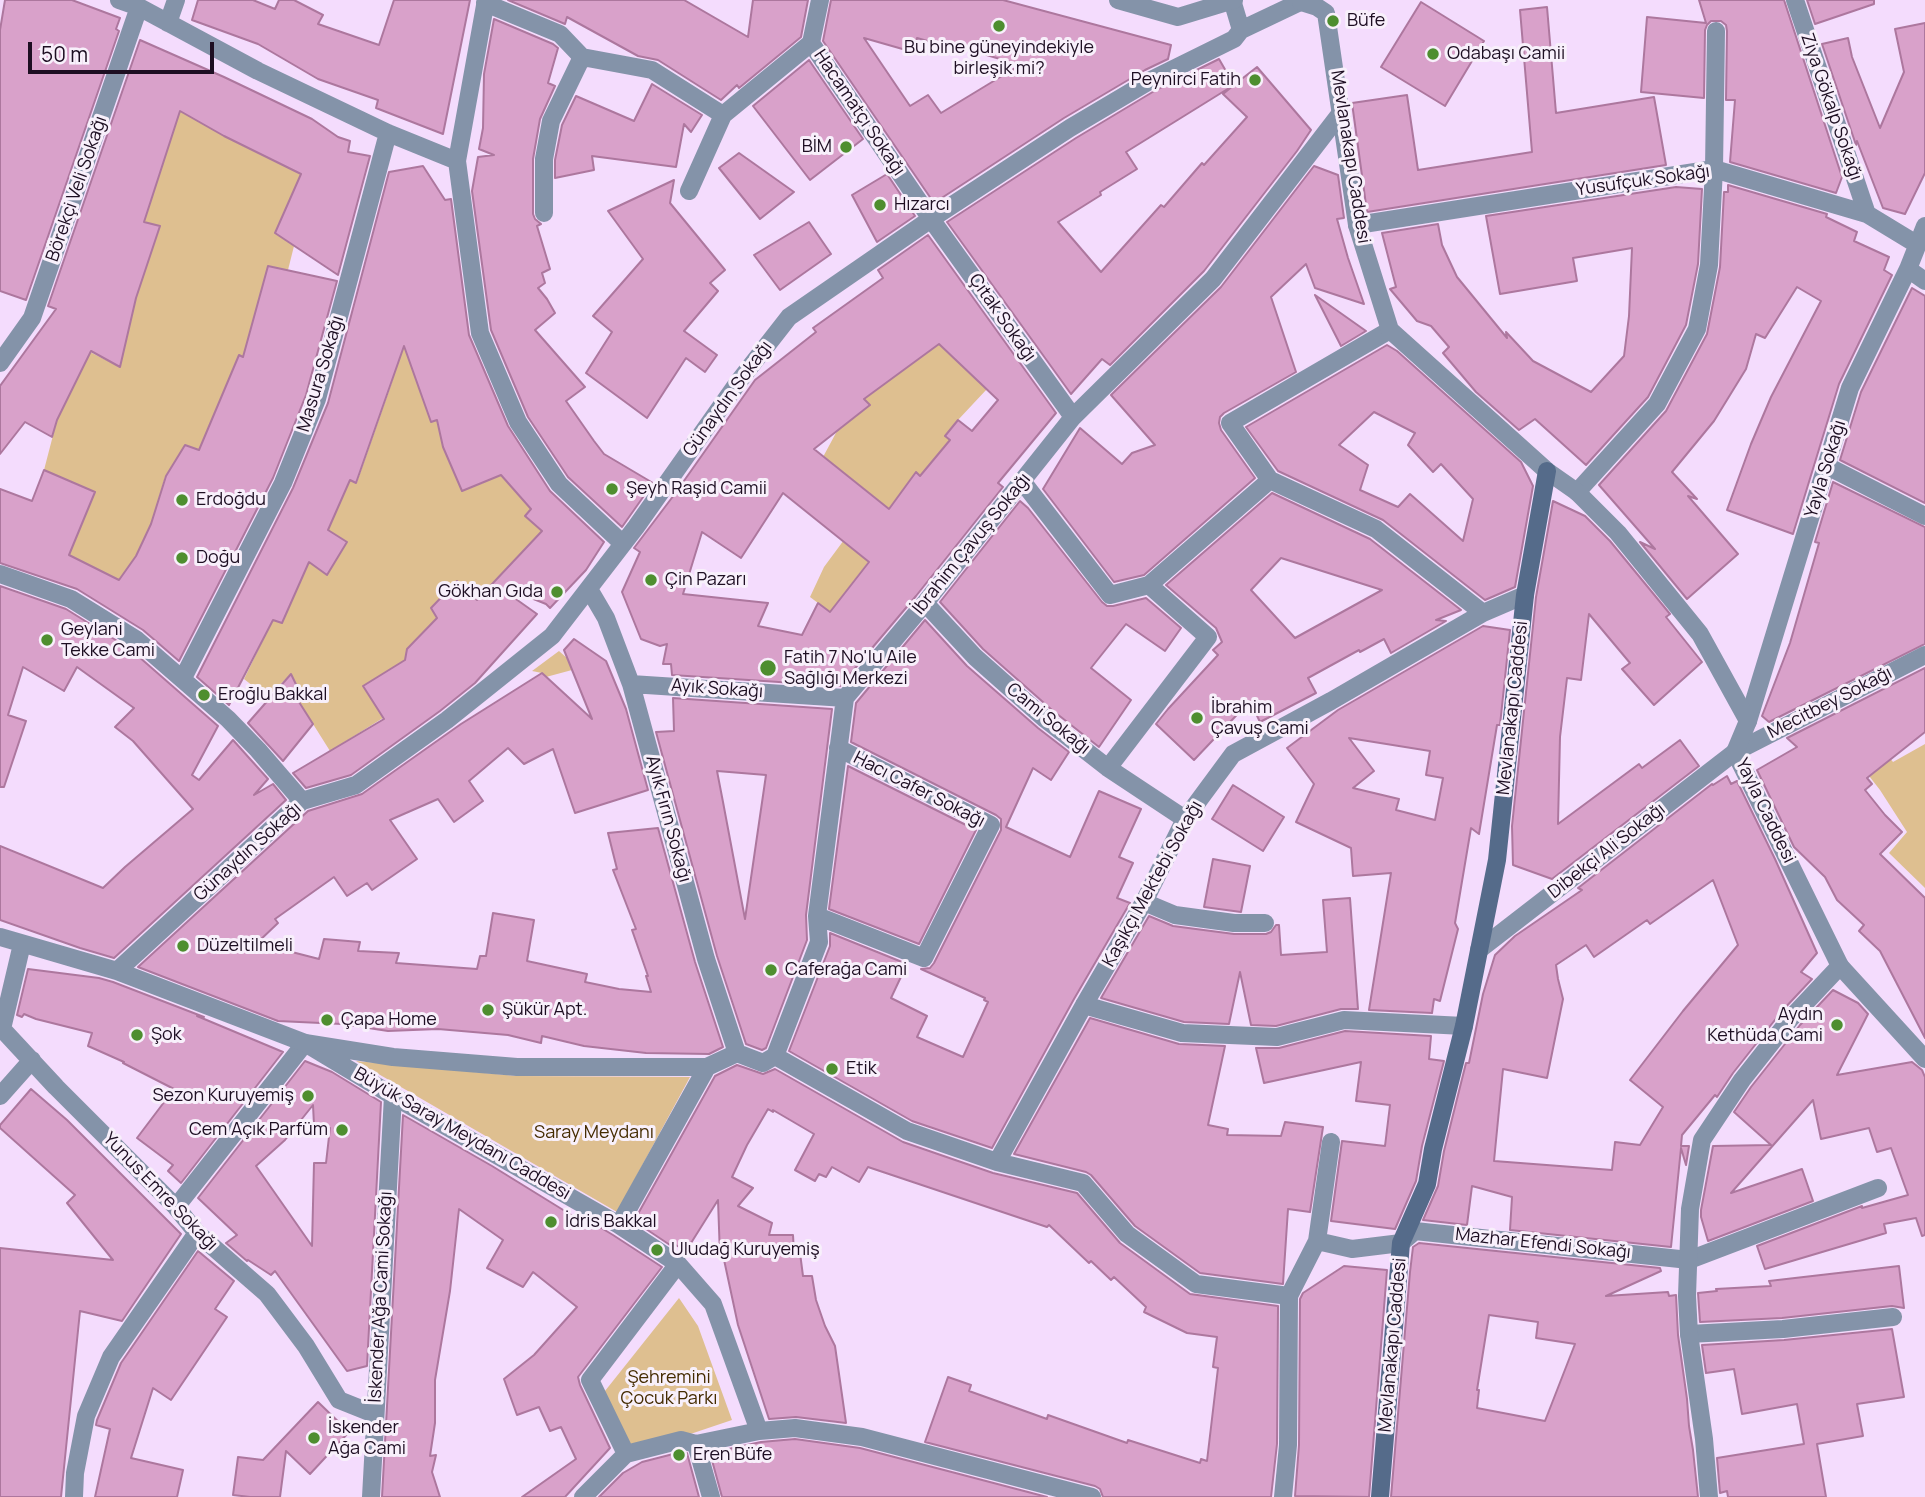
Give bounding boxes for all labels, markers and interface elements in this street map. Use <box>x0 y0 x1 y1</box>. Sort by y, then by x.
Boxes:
place label: Büfe <box>1347 10 1385 32</box>
marker: Büfe <box>1325 13 1341 29</box>
marker: Bu bine güneyindekiyle birleşik mi? <box>991 18 1007 34</box>
scale bar <box>32 28 217 72</box>
street label: Ziya Gökalp Sokağı <box>1796 31 1866 183</box>
place label: Bu bine güneyindekiyle birleşik mi? <box>904 37 1094 80</box>
text: 50 m <box>41 40 88 68</box>
place label: Odabaşı Camii <box>1447 43 1565 65</box>
street label: Hacamatçı Sokağı <box>809 46 909 180</box>
marker: Odabaşı Camii <box>1425 46 1441 62</box>
place label: Peynirci Fatih <box>1131 69 1241 91</box>
street label: Mevlanakapı Caddesi <box>1326 69 1374 245</box>
marker: Peynirci Fatih <box>1247 72 1263 88</box>
street label: Börekçi Veli Sokağı <box>42 113 112 265</box>
place label: BİM <box>802 136 832 158</box>
marker: BİM <box>838 139 854 155</box>
street label: Yusufçuk Sokağı <box>1575 161 1711 201</box>
place label: Hızarcı <box>894 194 950 216</box>
marker: Hızarcı <box>872 197 888 213</box>
street label: Çıtak Sokağı <box>964 270 1040 366</box>
street label: Masura Sokağı <box>293 313 349 435</box>
street label: Günaydın Sokağı <box>679 337 777 461</box>
street label: Yayla Sokağı <box>1801 418 1851 520</box>
street label: İbrahim Çavuş Sokağı <box>908 469 1036 619</box>
place label: Şeyh Raşid Camii <box>626 478 767 500</box>
marker: Şeyh Raşid Camii <box>604 481 620 497</box>
place label: Erdoğdu <box>196 489 266 511</box>
marker: Erdoğdu <box>174 492 190 508</box>
place label: Doğu <box>196 547 240 569</box>
marker: Doğu <box>174 550 190 566</box>
place label: Çin Pazarı <box>665 569 747 591</box>
marker: Çin Pazarı <box>643 572 659 588</box>
place label: Gökhan Gıda <box>438 581 543 603</box>
marker: Gökhan Gıda <box>549 584 565 600</box>
place label: Geylani Tekke Cami <box>61 619 155 662</box>
street label: Mevlanakapı Caddesi <box>1493 620 1533 796</box>
marker: Geylani Tekke Cami <box>39 632 55 648</box>
place label: Fatih 7 No'lu Aile Sağlığı Merkezi <box>784 647 917 690</box>
marker: Fatih 7 No'lu Aile Sağlığı Merkezi <box>758 658 778 678</box>
street label: Meсitbey Sokağı <box>1764 662 1896 744</box>
street label: Ayık Sokağı <box>670 675 764 703</box>
street label: Cami Sokağı <box>1002 679 1094 759</box>
place label: Eroğlu Bakkal <box>218 684 327 706</box>
marker: Eroğlu Bakkal <box>196 687 212 703</box>
place label: İbrahim Çavuş Cami <box>1211 697 1309 740</box>
marker: İbrahim Çavuş Cami <box>1189 710 1205 726</box>
street label: Hacı Cafer Sokağı <box>850 747 988 833</box>
street label: Ayık Fırın Sokağı <box>641 753 695 885</box>
street label: Yayla Caddesi <box>1730 755 1800 867</box>
street label: Kaşıkçı Mektebi Sokağı <box>1098 797 1208 971</box>
street label: Günaydın Sokağı <box>190 798 306 906</box>
street label: Dibekçi Ali Sokağı <box>1544 799 1670 903</box>
place label: Düzeltilmeli <box>197 935 293 957</box>
marker: Düzeltilmeli <box>175 938 191 954</box>
place label: Caferağa Cami <box>785 959 907 981</box>
marker: Caferağa Cami <box>763 962 779 978</box>
place label: Şükür Apt. <box>502 999 587 1021</box>
marker: Şükür Apt. <box>480 1002 496 1018</box>
place label: Aydın Kethüda Cami <box>1707 1004 1823 1046</box>
place label: Çapa Home <box>341 1009 437 1031</box>
marker: Çapa Home <box>319 1012 335 1028</box>
marker: Aydın Kethüda Cami <box>1829 1017 1845 1033</box>
place label: Şok <box>151 1024 182 1046</box>
marker: Şok <box>129 1027 145 1043</box>
place label: Etik <box>846 1058 877 1080</box>
marker: Etik <box>824 1061 840 1077</box>
street label: Büyük Saray Meydanı Caddesi <box>350 1063 574 1205</box>
place label: Sezon Kuruyemiş <box>152 1085 294 1107</box>
marker: Sezon Kuruyemiş <box>300 1088 316 1104</box>
place label: Cem Açık Parfüm <box>189 1119 328 1141</box>
marker: Cem Açık Parfüm <box>334 1122 350 1138</box>
park label: Saray Meydanı <box>534 1122 654 1144</box>
street label: Yunus Emre Sokağı <box>98 1128 222 1256</box>
street label: İskender Ağa Cami Sokağı <box>365 1191 397 1403</box>
place label: İdris Bakkal <box>565 1211 657 1233</box>
marker: İdris Bakkal <box>543 1214 559 1230</box>
street label: Mazhar Efendi Sokağı <box>1454 1224 1632 1264</box>
place label: Uludağ Kuruyemiş <box>671 1239 820 1261</box>
marker: Uludağ Kuruyemiş <box>649 1242 665 1258</box>
street label: Mevlanakapı Caddesi <box>1375 1257 1411 1433</box>
park label: Şehremini Çocuk Parkı <box>621 1367 717 1410</box>
place label: İskender Ağa Cami <box>328 1417 406 1460</box>
marker: İskender Ağa Cami <box>306 1430 322 1446</box>
place label: Eren Büfe <box>693 1444 772 1466</box>
marker: Eren Büfe <box>671 1447 687 1463</box>

